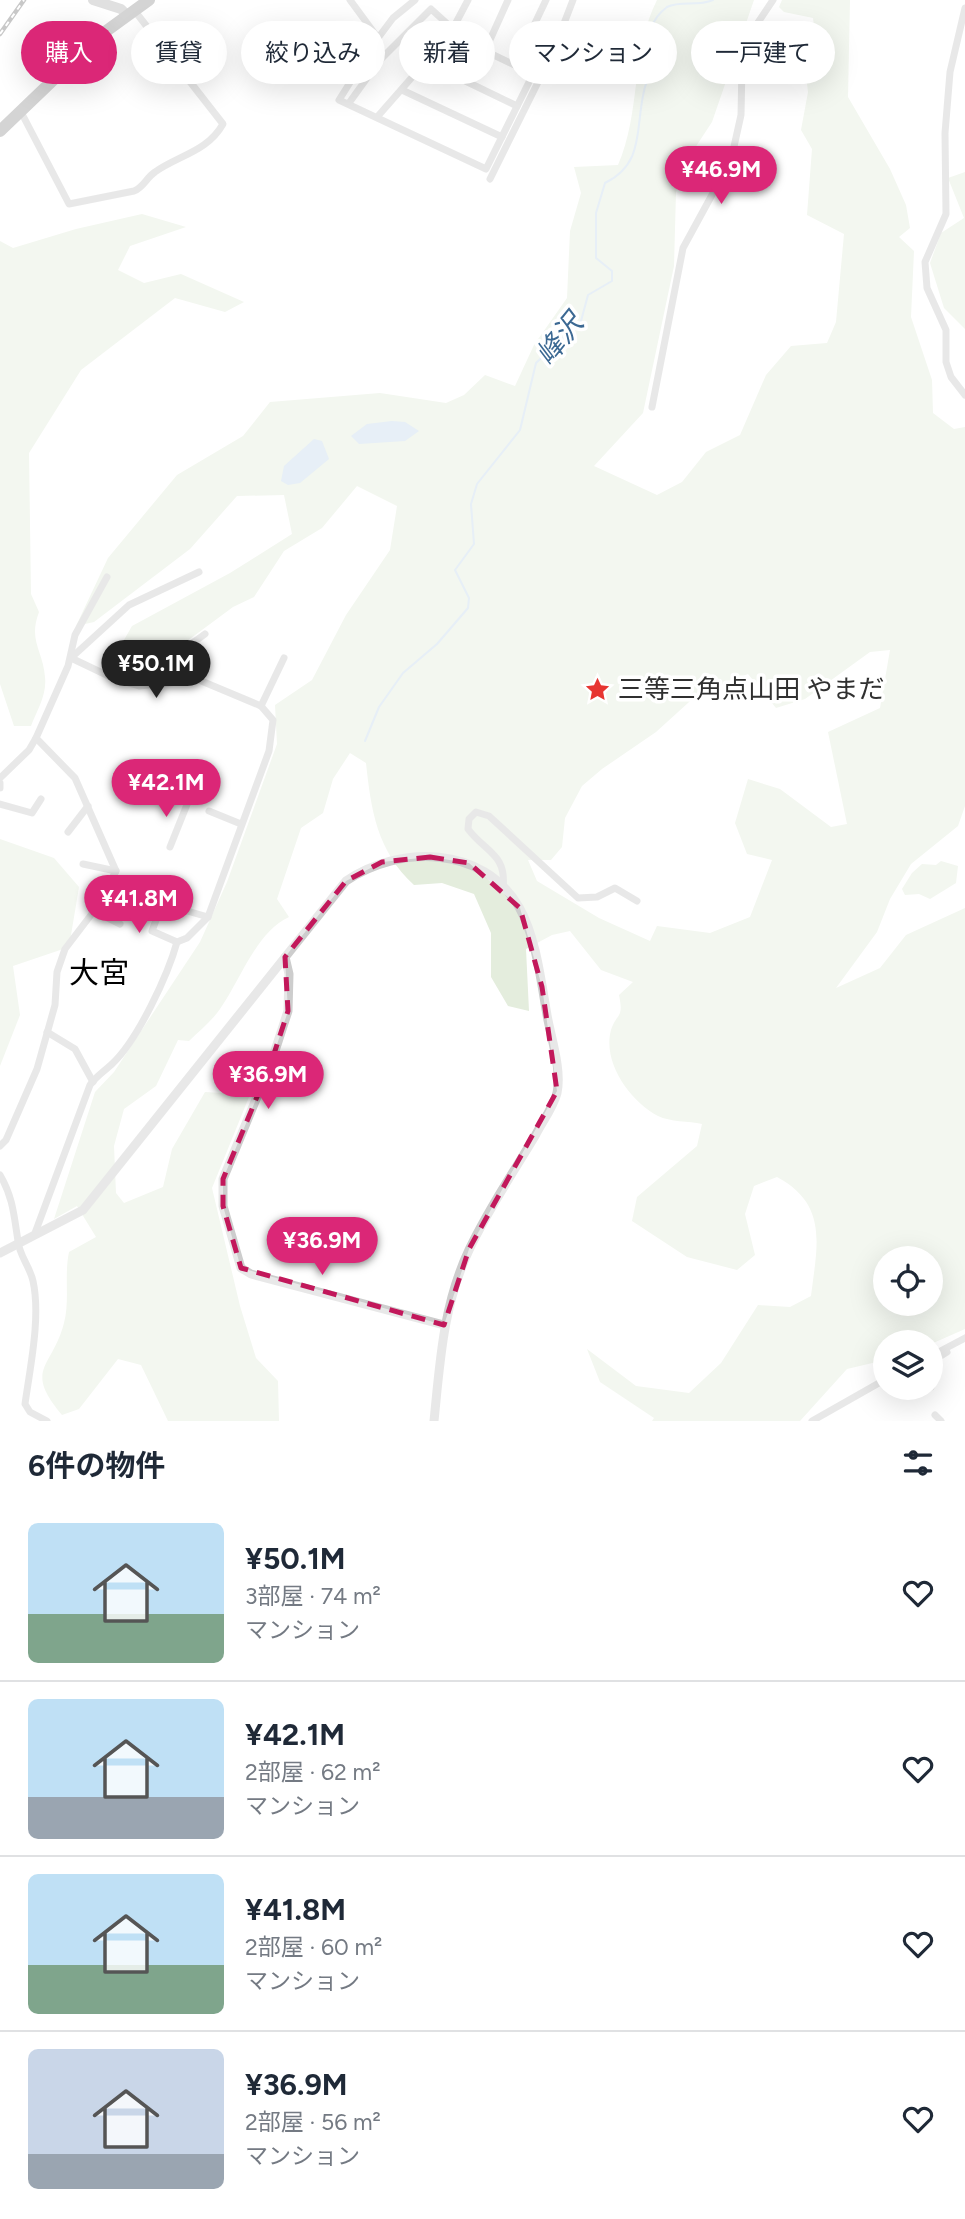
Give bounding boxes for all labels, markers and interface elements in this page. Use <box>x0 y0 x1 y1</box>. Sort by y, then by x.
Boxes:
chip: 購入 <box>21 21 117 84</box>
chip: 賃貸 <box>131 21 227 84</box>
chip: 絞り込み <box>241 21 385 84</box>
chip: 新着 <box>399 21 495 84</box>
chip: マンション <box>509 21 677 84</box>
chip: 一戸建て <box>691 21 835 84</box>
pin: ¥46.9M <box>664 146 778 206</box>
text: ¥46.9M <box>681 155 761 183</box>
water label: 峰沢 <box>528 303 592 371</box>
pin: ¥50.1M <box>99 640 213 700</box>
text: ¥50.1M <box>117 649 195 677</box>
place label: 三等三角点山田 やまだ <box>618 673 884 705</box>
place icon: 三等三角点山田 やまだ <box>584 675 612 703</box>
pin: ¥42.1M <box>109 760 223 819</box>
text: ¥42.1M <box>128 768 204 796</box>
pin: ¥41.8M <box>82 876 196 935</box>
text: ¥41.8M <box>100 884 178 912</box>
district label: 大宮 <box>69 954 129 991</box>
pin: ¥36.9M <box>211 1052 325 1111</box>
text: ¥36.9M <box>229 1060 307 1088</box>
pin: ¥36.9M <box>265 1218 379 1277</box>
text: ¥36.9M <box>283 1226 361 1254</box>
map controls <box>873 1246 943 1400</box>
button: locate <box>873 1246 943 1316</box>
button: layers <box>873 1330 943 1400</box>
icon: filters <box>899 1444 937 1482</box>
text: 6件の物件 <box>28 1447 165 1484</box>
text: ¥50.1M <box>245 1540 346 1577</box>
icon: home <box>84 1551 168 1635</box>
icon: heart <box>899 1574 937 1612</box>
text: 3部屋 · 74 m² <box>245 1582 381 1610</box>
text: マンション <box>245 1616 360 1644</box>
text: ¥42.1M <box>245 1716 345 1753</box>
icon: home <box>84 1727 168 1811</box>
icon: heart <box>899 1750 937 1788</box>
text: 2部屋 · 62 m² <box>245 1758 381 1786</box>
text: マンション <box>245 1792 360 1820</box>
text: ¥41.8M <box>245 1891 346 1928</box>
icon: home <box>84 1902 168 1986</box>
icon: heart <box>899 1925 937 1963</box>
text: 2部屋 · 60 m² <box>245 1933 382 1961</box>
text: マンション <box>245 1967 360 1995</box>
text: ¥36.9M <box>245 2066 348 2103</box>
icon: home <box>84 2077 168 2161</box>
icon: heart <box>899 2100 937 2138</box>
text: 2部屋 · 56 m² <box>245 2108 381 2136</box>
text: マンション <box>245 2142 360 2170</box>

